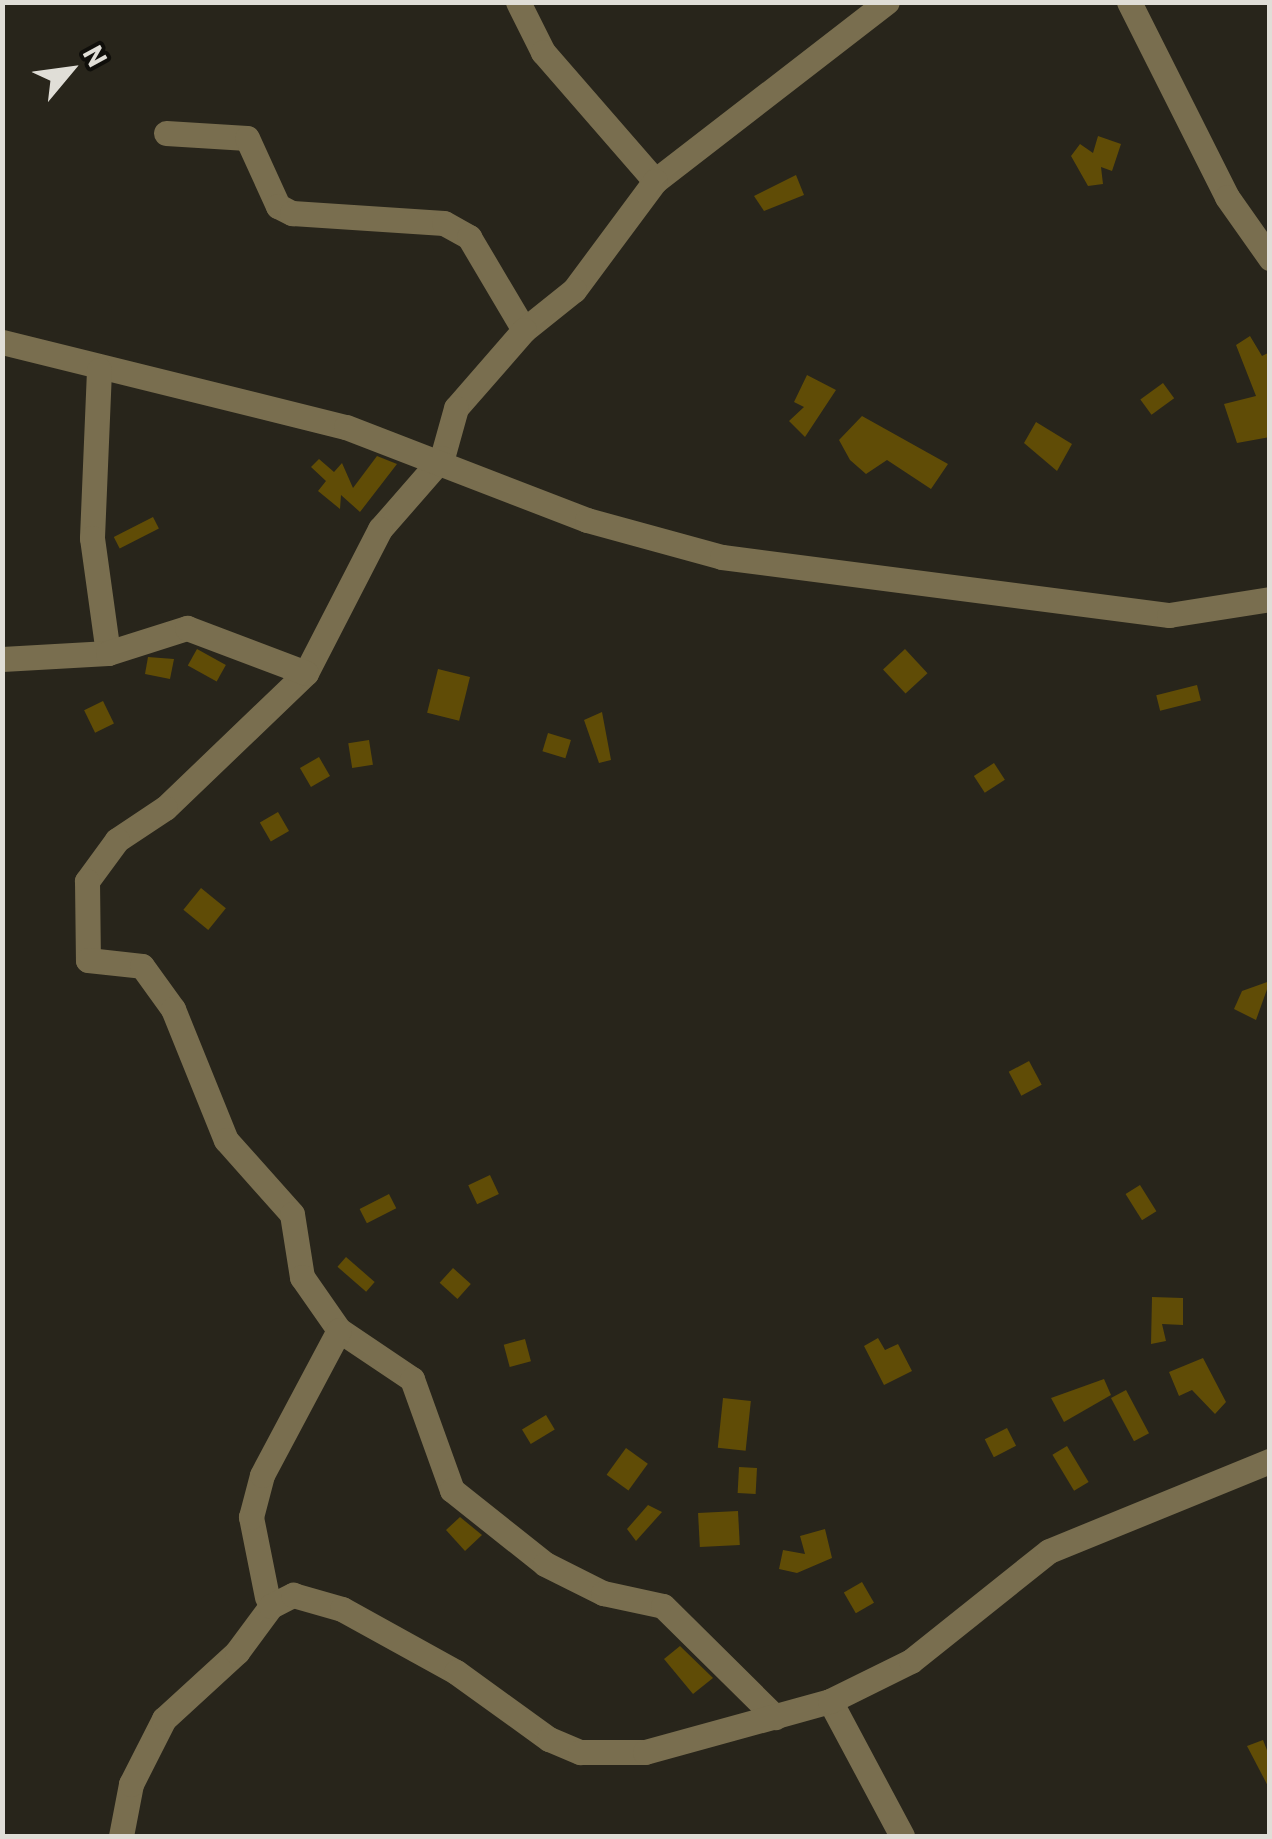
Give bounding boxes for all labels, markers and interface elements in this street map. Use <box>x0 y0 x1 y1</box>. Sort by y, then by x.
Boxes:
north arrow <box>20 20 120 120</box>
text: N <box>77 39 116 72</box>

